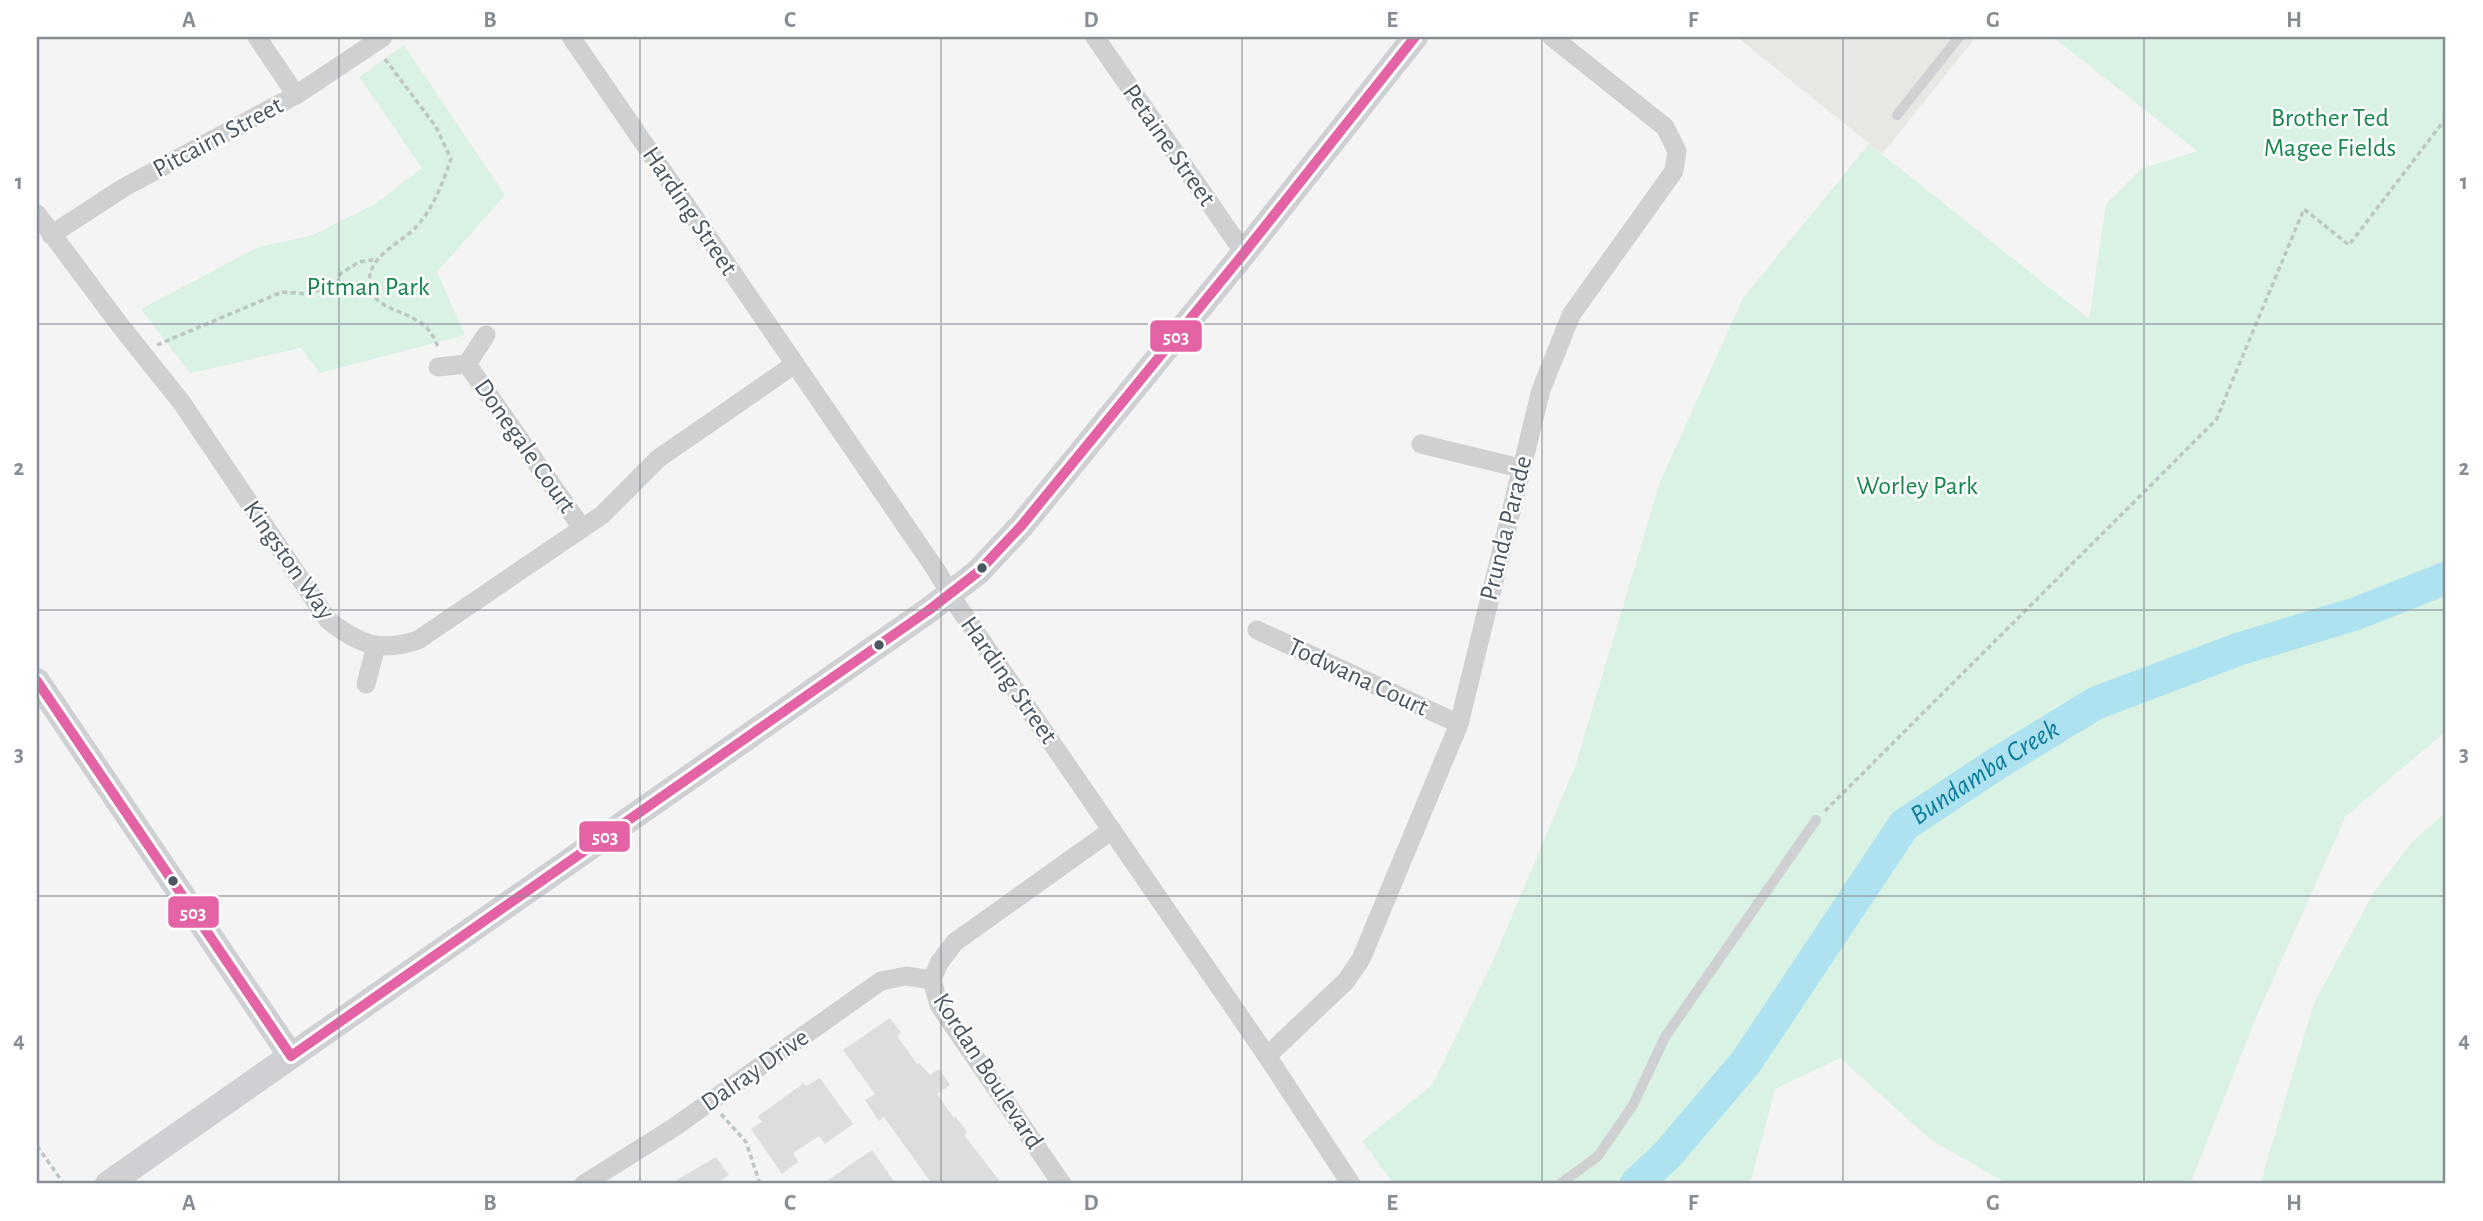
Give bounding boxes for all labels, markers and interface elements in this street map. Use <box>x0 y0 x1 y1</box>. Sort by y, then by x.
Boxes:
text: A <box>182 9 196 32</box>
text: B <box>483 9 497 32</box>
text: C <box>784 9 796 32</box>
text: D <box>1083 9 1099 32</box>
text: E <box>1386 9 1398 32</box>
text: F <box>1688 9 1699 32</box>
text: G <box>1986 9 2000 32</box>
text: H <box>2286 9 2302 32</box>
street label: Petaine Street <box>1118 79 1220 211</box>
street label: Pitcairn Street <box>149 92 287 182</box>
park label: Brother Ted Magee Fields <box>2264 105 2396 161</box>
street label: Harding Street <box>638 142 742 280</box>
text: 1 <box>15 171 23 194</box>
text: 1 <box>2460 171 2468 194</box>
park label: Pitman Park <box>306 274 430 300</box>
line badge: 503 <box>1149 319 1203 353</box>
text: 503 <box>1163 328 1189 347</box>
street label: Donegale Court <box>469 374 581 518</box>
street label: Prunda Parade <box>1475 453 1537 603</box>
text: 2 <box>14 457 25 480</box>
text: 2 <box>2459 457 2470 480</box>
park label: Worley Park <box>1856 473 1978 499</box>
street label: Kingston Way <box>239 496 339 624</box>
unlabelled marker <box>975 561 989 575</box>
street label: Harding Street <box>956 612 1062 748</box>
street label: Todwana Court <box>1284 633 1432 721</box>
unlabelled marker <box>872 638 886 652</box>
water label: Bundamba Creek <box>1906 715 2065 830</box>
text: 3 <box>14 743 24 766</box>
text: 3 <box>2459 743 2469 766</box>
line badge: 503 <box>578 820 631 853</box>
text: 503 <box>592 828 618 847</box>
unlabelled marker <box>166 874 180 888</box>
line badge: 503 <box>167 895 220 929</box>
text: 503 <box>180 904 206 923</box>
street label: Kordan Boulevard <box>928 989 1048 1153</box>
street label: Dalray Drive <box>697 1024 813 1116</box>
text: 4 <box>13 1029 25 1052</box>
text: 4 <box>2458 1029 2470 1052</box>
text: A <box>182 1192 196 1215</box>
text: B <box>483 1192 497 1215</box>
text: C <box>784 1192 796 1215</box>
text: D <box>1083 1192 1099 1215</box>
text: E <box>1386 1192 1398 1215</box>
text: F <box>1688 1192 1699 1215</box>
text: G <box>1986 1192 2000 1215</box>
text: H <box>2286 1192 2302 1215</box>

